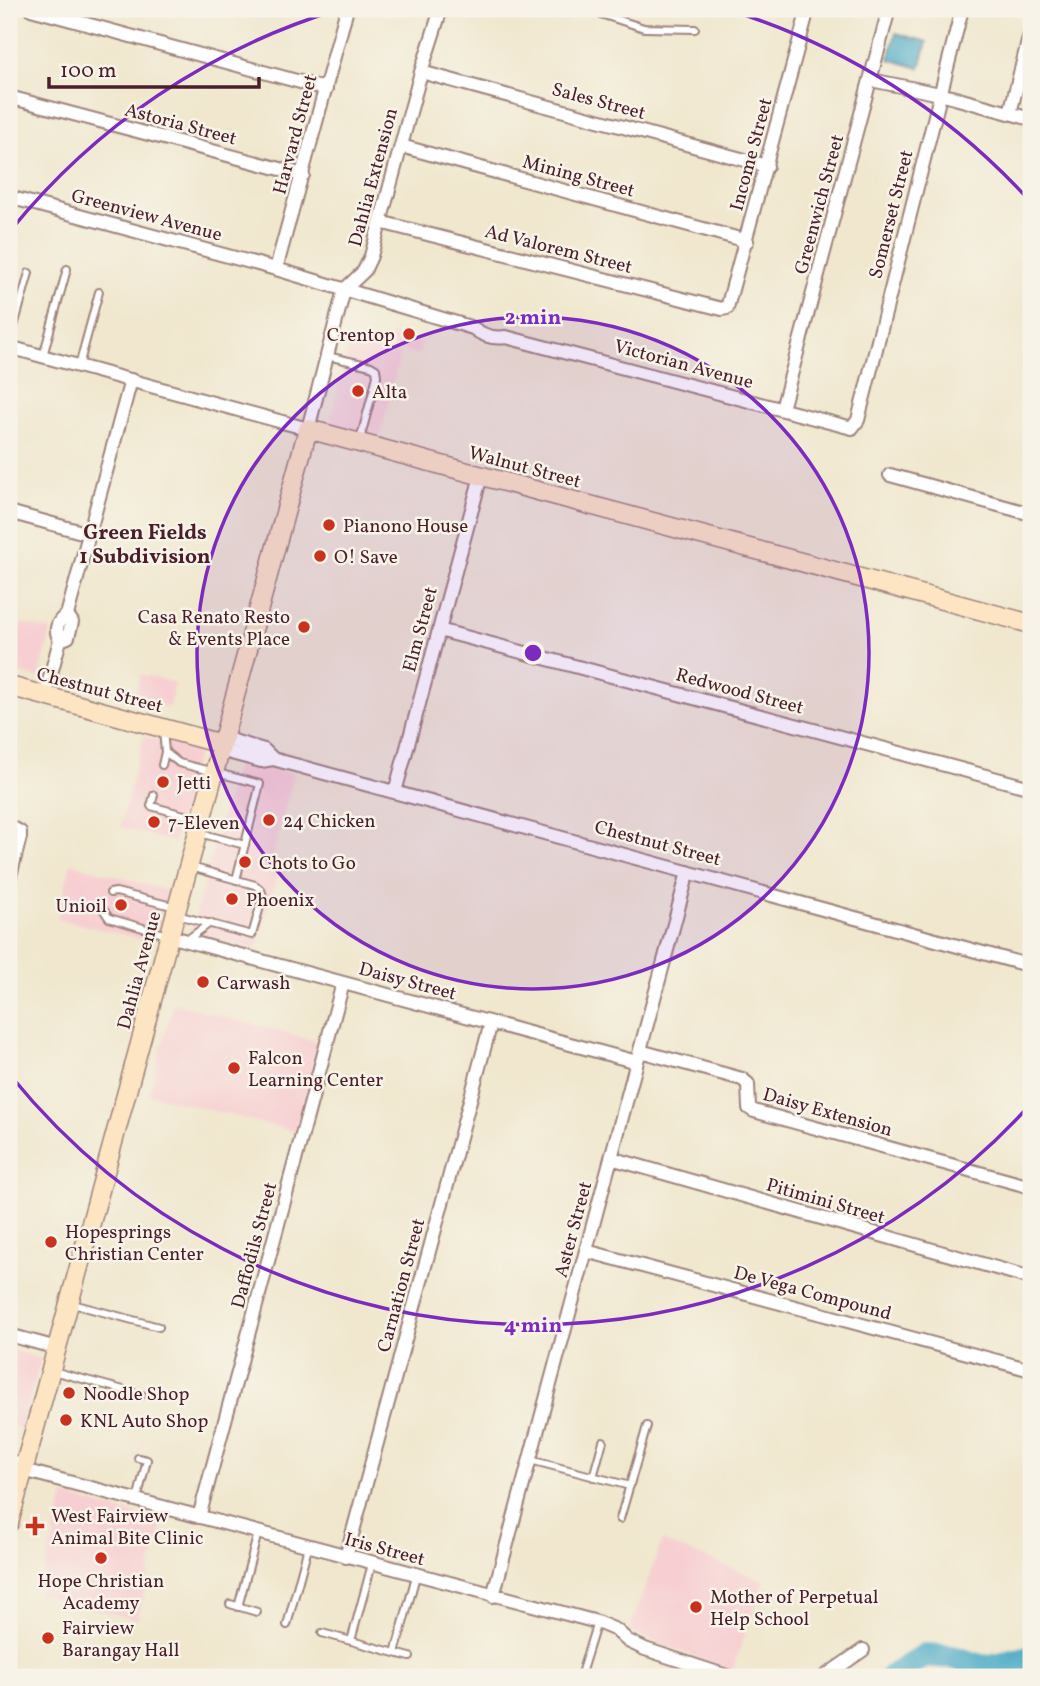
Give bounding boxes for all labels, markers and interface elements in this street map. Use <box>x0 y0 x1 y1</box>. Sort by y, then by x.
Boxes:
scale bar <box>49 46 259 90</box>
text: 100 m <box>60 57 117 86</box>
street label: Harvard Street <box>267 71 325 198</box>
street label: Sales Street <box>549 77 649 127</box>
street label: Income Street <box>724 95 780 214</box>
street label: Astoria Street <box>122 98 240 152</box>
street label: Dahlia Extension <box>343 105 405 250</box>
street label: Greenwich Street <box>789 131 851 277</box>
street label: Somerset Street <box>863 147 921 282</box>
street label: Mining Street <box>520 149 638 204</box>
street label: Greenview Avenue <box>68 183 225 249</box>
street label: Ad Valorem Street <box>482 219 635 281</box>
text: 2 min <box>505 304 561 333</box>
place label: Crentop <box>327 323 395 349</box>
marker: Crentop <box>401 326 417 342</box>
street label: Victorian Avenue <box>611 334 756 396</box>
place label: Alta <box>372 380 407 406</box>
marker: Alta <box>350 383 366 399</box>
street label: Walnut Street <box>465 440 584 495</box>
place label: Pianono House <box>343 514 468 540</box>
marker: Pianono House <box>321 517 337 533</box>
district label: Green Fields 1 Subdivision <box>79 519 211 572</box>
place label: O! Save <box>334 545 398 571</box>
marker: O! Save <box>312 548 328 564</box>
street label: Elm Street <box>397 584 445 675</box>
place label: Casa Renato Resto & Events Place <box>138 605 290 653</box>
marker: Casa Renato Resto & Events Place <box>296 619 312 635</box>
centre of rings <box>521 641 545 665</box>
street label: Chestnut Street <box>33 662 166 720</box>
street label: Redwood Street <box>673 662 807 722</box>
place label: Jetti <box>177 771 211 797</box>
marker: Jetti <box>155 774 171 790</box>
place label: 24 Chicken <box>283 809 376 835</box>
place label: 7-Eleven <box>168 811 240 837</box>
marker: 24 Chicken <box>261 812 277 828</box>
marker: 7-Eleven <box>146 814 162 830</box>
street label: Chestnut Street <box>591 815 724 873</box>
place label: Chots to Go <box>259 851 356 877</box>
marker: Chots to Go <box>237 854 253 870</box>
place label: Phoenix <box>246 888 315 914</box>
marker: Phoenix <box>224 891 240 907</box>
place label: Unioil <box>56 894 107 920</box>
marker: Unioil <box>113 897 129 913</box>
street label: Dahlia Avenue <box>112 908 168 1033</box>
street label: Daisy Street <box>356 956 460 1008</box>
place label: Carwash <box>217 971 290 997</box>
marker: Carwash <box>195 974 211 990</box>
place label: Falcon Learning Center <box>248 1046 383 1094</box>
marker: Falcon Learning Center <box>226 1060 242 1076</box>
street label: Daisy Extension <box>760 1082 895 1144</box>
street label: Pitimini Street <box>763 1173 888 1231</box>
street label: Aster Street <box>549 1178 599 1280</box>
street label: Daffodils Street <box>226 1179 284 1312</box>
street label: Carnation Street <box>372 1215 432 1355</box>
place label: Hopesprings Christian Center <box>65 1220 204 1268</box>
marker: Hopesprings Christian Center <box>43 1234 59 1250</box>
street label: De Vega Compound <box>731 1260 894 1328</box>
text: 4 min <box>504 1312 562 1341</box>
place label: Noodle Shop <box>83 1382 189 1408</box>
marker: Noodle Shop <box>61 1385 77 1401</box>
place label: KNL Auto Shop <box>80 1409 208 1435</box>
marker: KNL Auto Shop <box>58 1412 74 1428</box>
place label: West Fairview Animal Bite Clinic <box>51 1504 203 1552</box>
marker: West Fairview Animal Bite Clinic <box>25 1516 45 1536</box>
street label: Iris Street <box>341 1527 428 1573</box>
marker: Hope Christian Academy <box>93 1550 109 1566</box>
place label: Hope Christian Academy <box>38 1569 164 1617</box>
place label: Mother of Perpetual Help School <box>710 1585 879 1633</box>
marker: Mother of Perpetual Help School <box>688 1599 704 1615</box>
place label: Fairview Barangay Hall <box>62 1616 180 1664</box>
marker: Fairview Barangay Hall <box>40 1630 56 1646</box>

